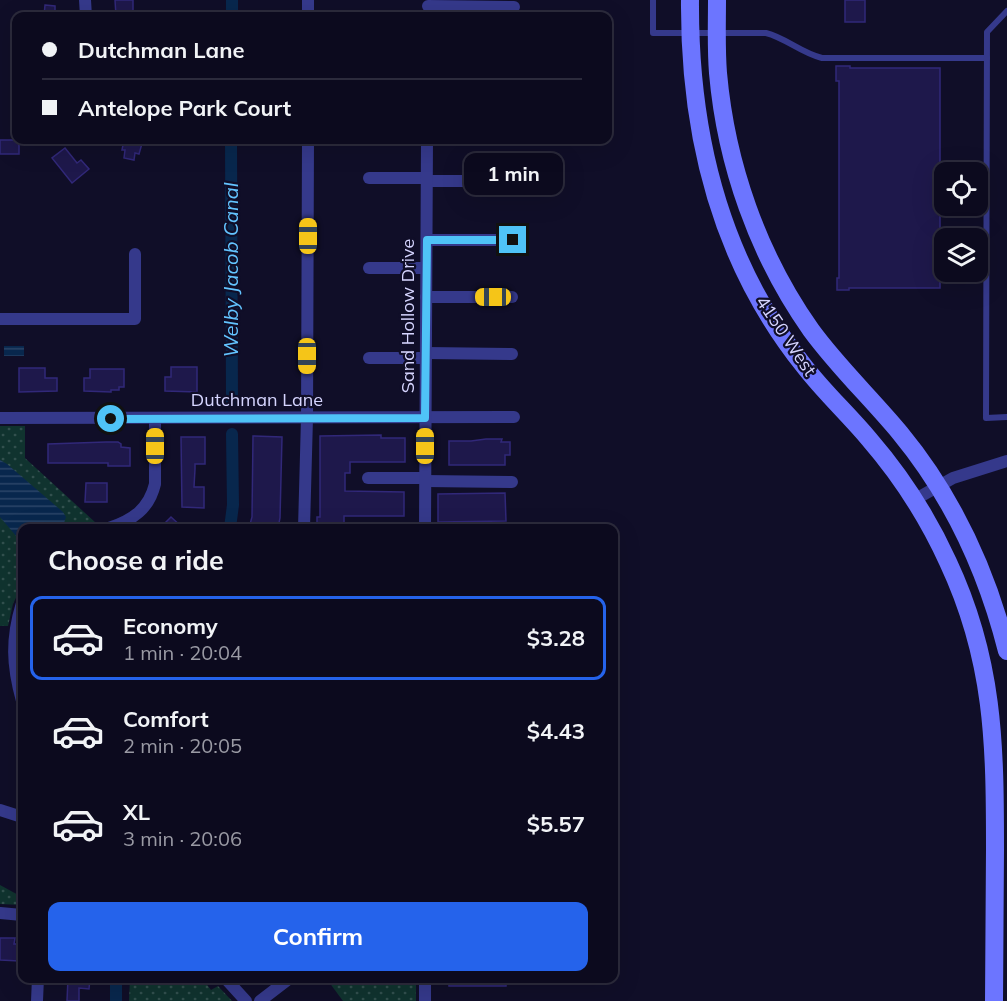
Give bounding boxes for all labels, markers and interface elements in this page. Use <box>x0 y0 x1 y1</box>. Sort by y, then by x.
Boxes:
text: Dutchman Lane <box>78 36 244 64</box>
text: Antelope Park Court <box>78 94 291 122</box>
callout: 1 min <box>464 153 562 195</box>
text: 1 min <box>487 161 540 186</box>
map controls <box>934 162 988 282</box>
button: locate <box>934 162 988 216</box>
water label: Welby Jacob Canal <box>218 182 243 358</box>
car <box>299 218 317 254</box>
route end <box>499 226 526 253</box>
button: layers <box>934 228 988 282</box>
street label: Sand Hollow Drive <box>396 239 419 393</box>
car <box>475 288 511 306</box>
street label: 4150 West <box>751 291 822 380</box>
car <box>298 338 316 374</box>
street label: Dutchman Lane <box>191 388 323 411</box>
route start <box>97 405 124 432</box>
car <box>146 428 164 464</box>
car <box>416 428 434 464</box>
text: Choose a ride <box>48 543 224 577</box>
icon: car <box>51 611 105 665</box>
text: Economy <box>123 612 218 640</box>
text: $3.28 <box>527 624 585 652</box>
text: 1 min · 20:04 <box>123 640 242 665</box>
icon: car <box>51 704 105 758</box>
text: Comfort <box>123 705 209 733</box>
text: $4.43 <box>527 717 585 745</box>
text: 2 min · 20:05 <box>123 733 242 758</box>
icon: car <box>51 797 105 851</box>
text: XL <box>123 798 150 826</box>
text: $5.57 <box>527 810 585 838</box>
text: 3 min · 20:06 <box>123 826 242 851</box>
button: Confirm <box>48 902 588 971</box>

